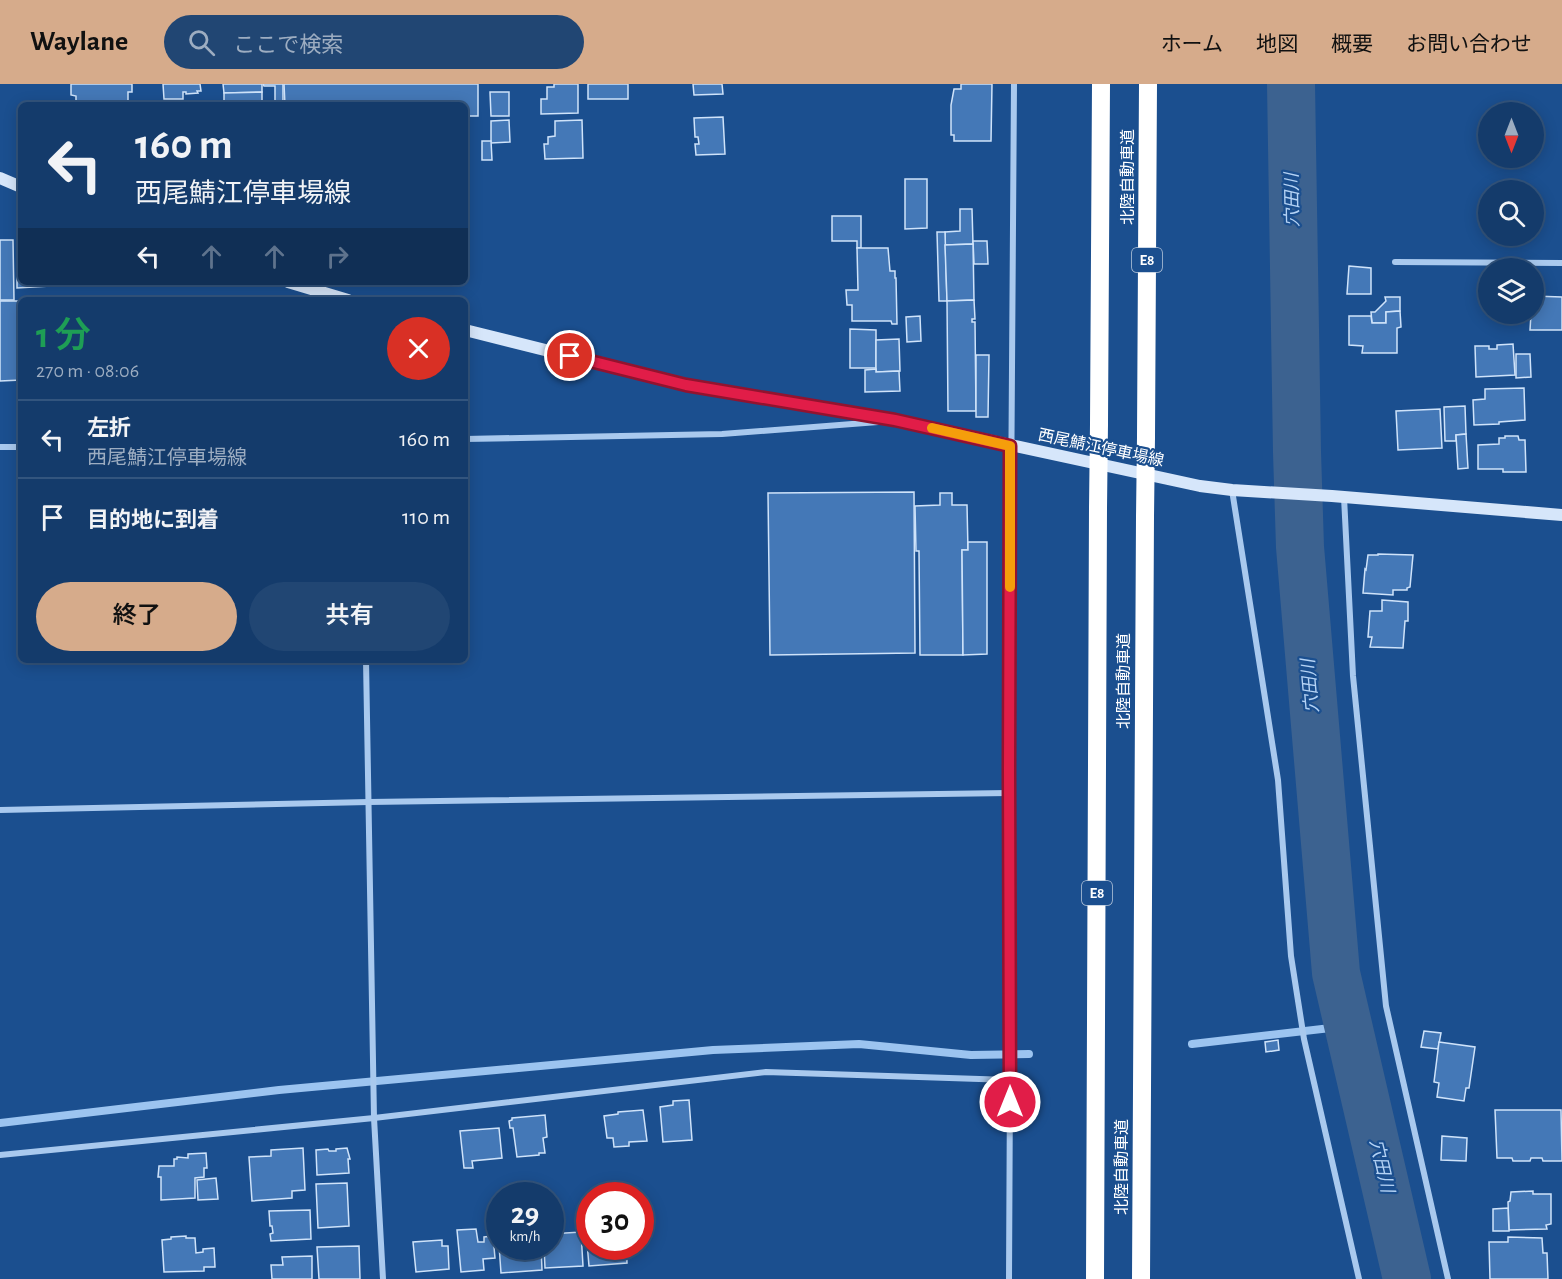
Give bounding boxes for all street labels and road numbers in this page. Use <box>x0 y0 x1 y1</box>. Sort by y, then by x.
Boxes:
street label: 北陸自動車道 <box>1119 129 1136 225</box>
road number: E8 <box>1132 248 1162 272</box>
street label: 西尾鯖江停車場線 <box>1037 426 1165 469</box>
street label: 北陸自動車道 <box>1115 633 1132 729</box>
road number: E8 <box>1082 881 1112 905</box>
street label: 北陸自動車道 <box>1113 1119 1130 1215</box>

